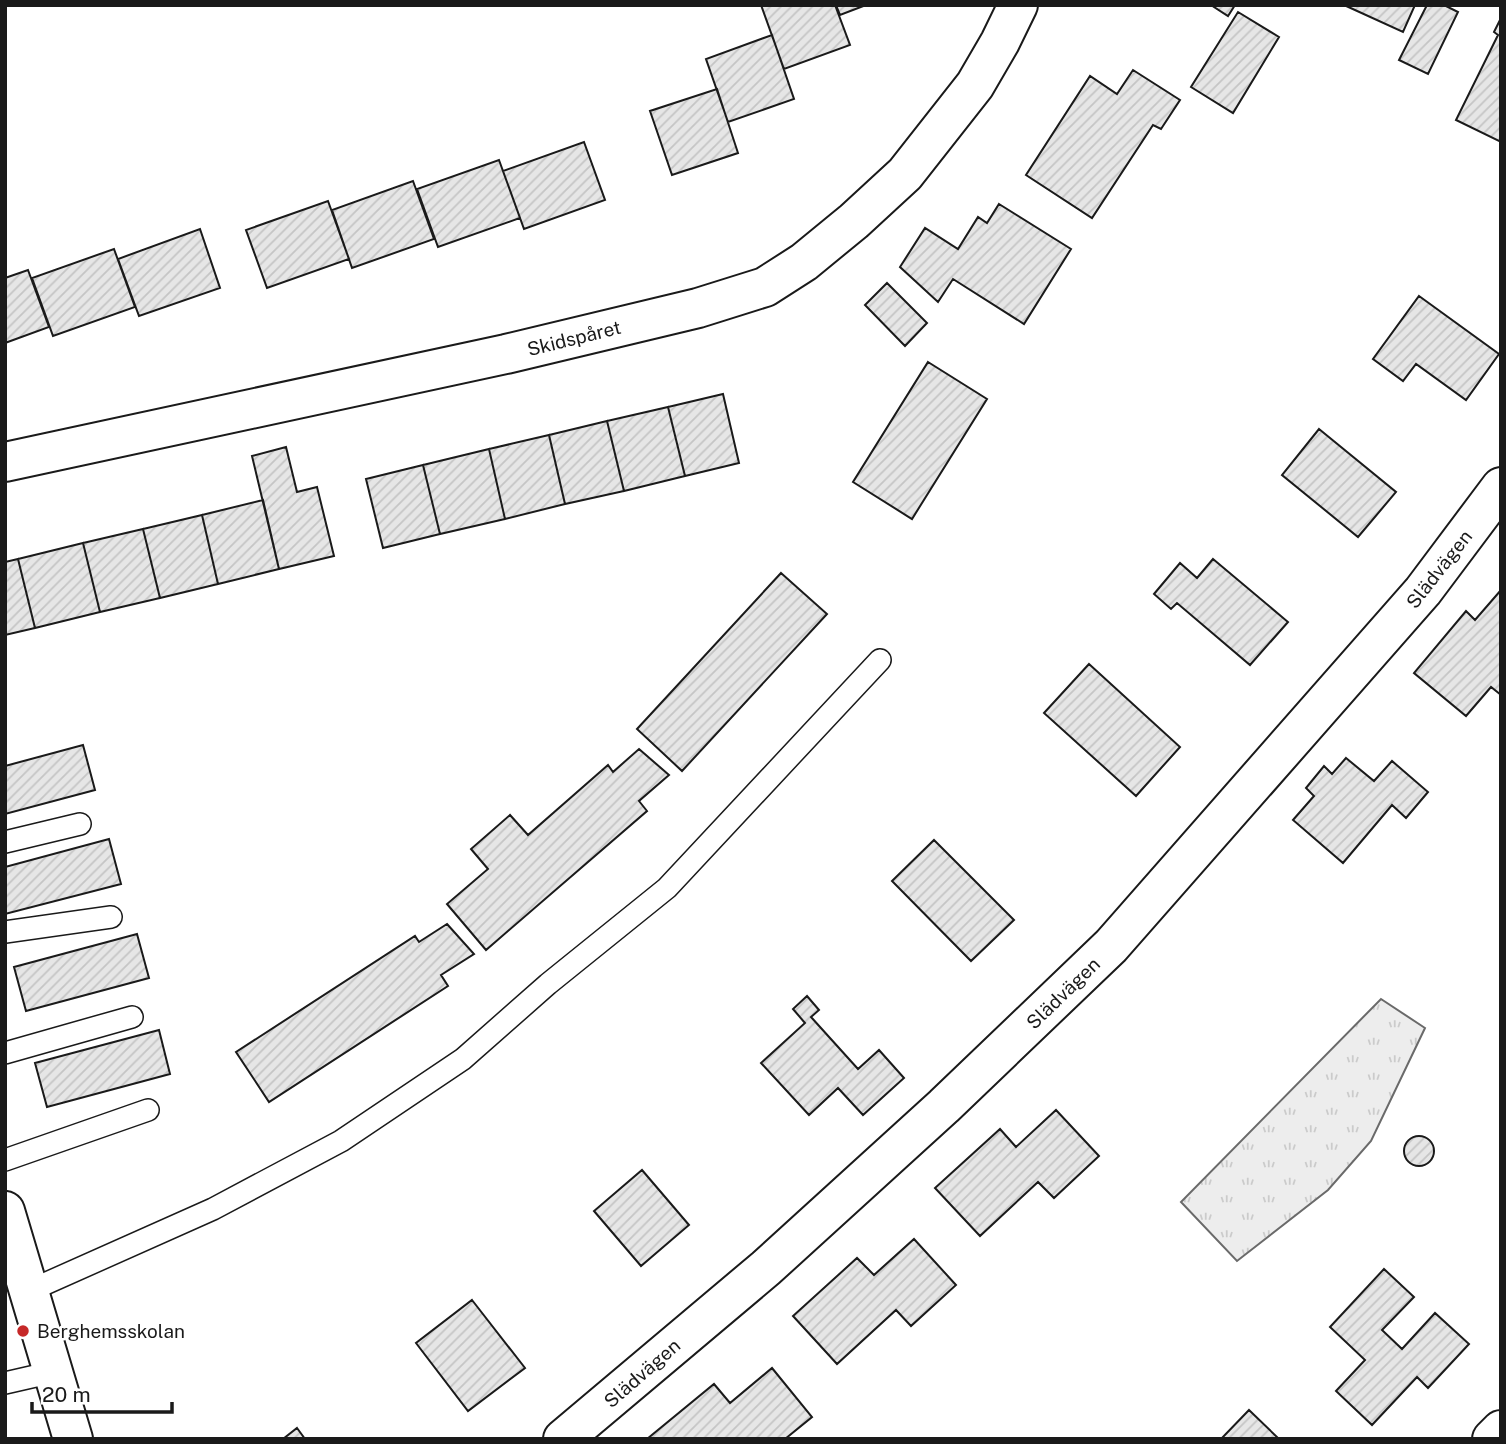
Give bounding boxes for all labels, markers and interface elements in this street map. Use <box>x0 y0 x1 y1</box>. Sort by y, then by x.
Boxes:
street label: Skidspåret <box>525 316 623 360</box>
street label: Slädvägen <box>1402 525 1476 613</box>
street label: Slädvägen <box>1022 953 1104 1033</box>
place label: Berghemsskolan <box>37 1320 185 1342</box>
marker: Berghemsskolan <box>15 1323 31 1339</box>
street label: Slädvägen <box>600 1334 684 1412</box>
scale bar <box>32 1370 172 1414</box>
text: 20 m <box>42 1382 91 1407</box>

